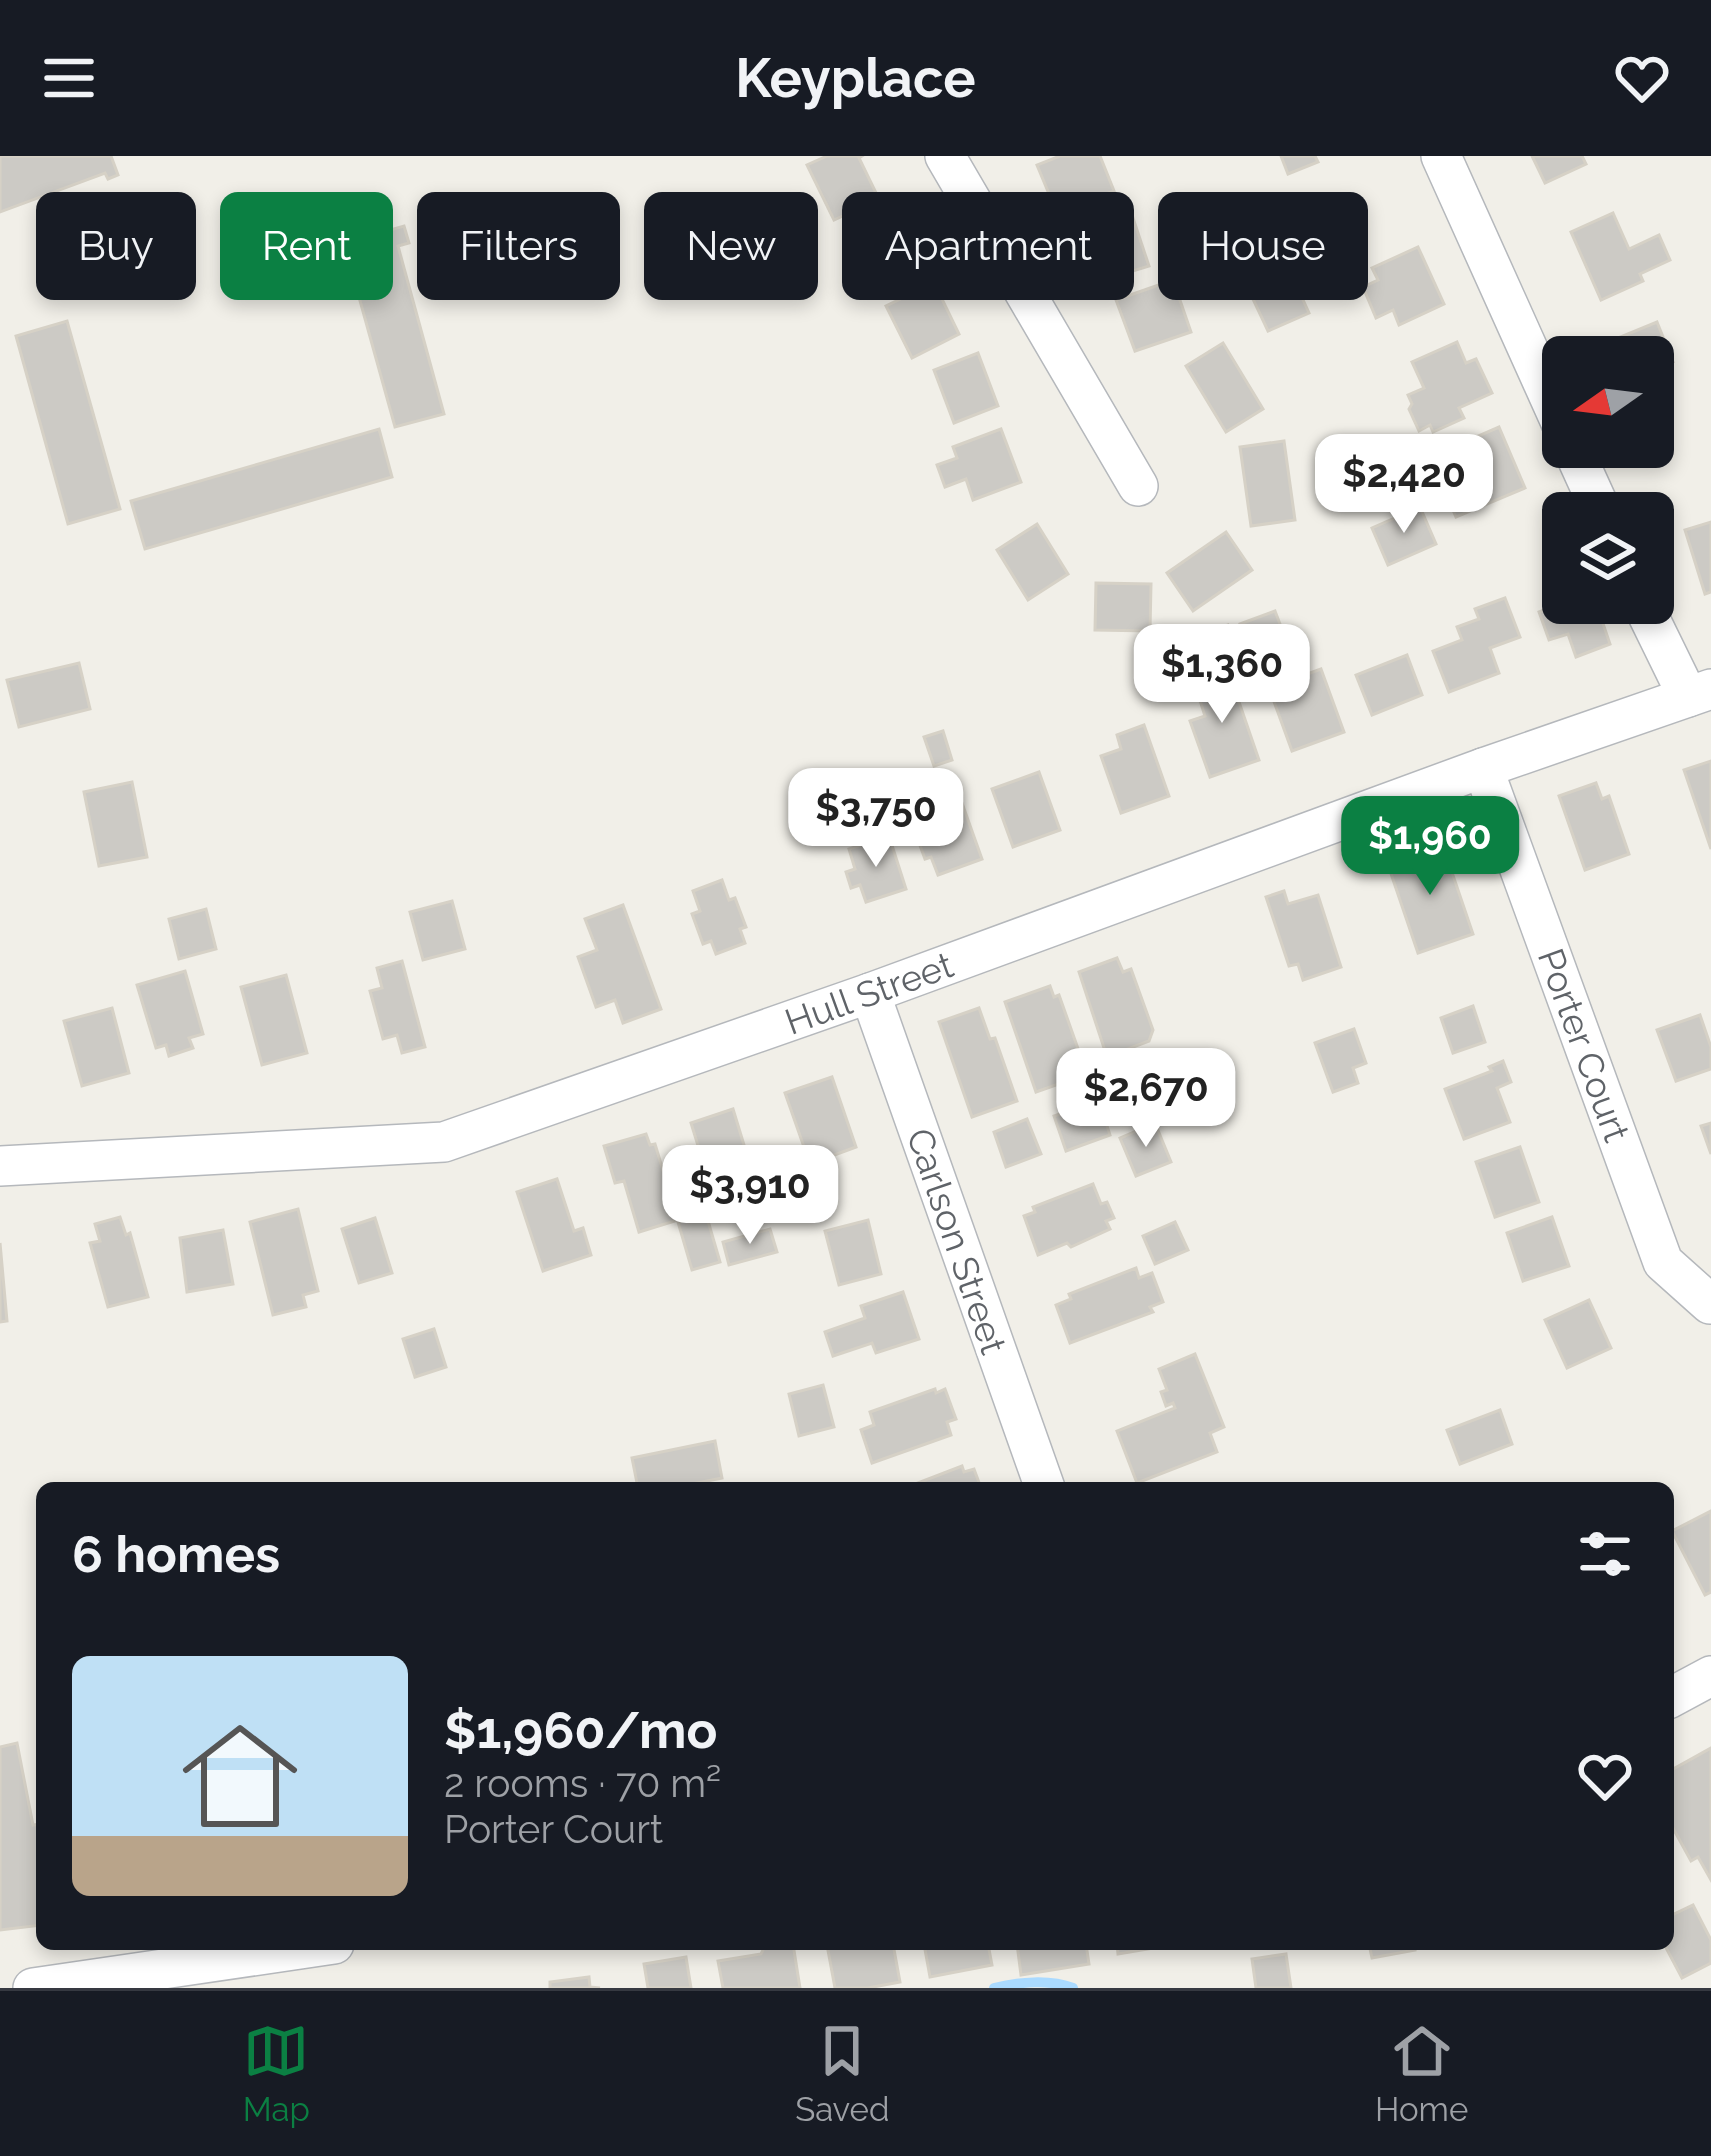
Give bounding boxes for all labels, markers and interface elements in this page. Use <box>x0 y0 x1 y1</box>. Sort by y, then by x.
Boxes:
icon: menu <box>36 45 102 111</box>
icon: heart <box>1609 45 1675 111</box>
text: Keyplace <box>735 46 976 110</box>
chip: Buy <box>36 192 196 300</box>
chip: Rent <box>220 192 393 300</box>
chip: Filters <box>417 192 620 300</box>
chip: New <box>644 192 818 300</box>
chip: Apartment <box>842 192 1134 300</box>
chip: House <box>1158 192 1368 300</box>
north arrow <box>1542 336 1674 468</box>
map controls <box>1542 336 1674 624</box>
pin: $2,420 <box>1306 434 1502 536</box>
text: $2,420 <box>1342 450 1466 496</box>
button: layers <box>1542 492 1674 624</box>
pin: $1,360 <box>1124 624 1320 726</box>
text: $1,360 <box>1161 640 1283 686</box>
pin: $3,750 <box>778 768 974 870</box>
text: $3,750 <box>815 784 937 830</box>
pin: $1,960 <box>1332 796 1528 898</box>
text: $1,960 <box>1368 812 1492 858</box>
street label: Hull Street <box>779 943 959 1043</box>
street label: Porter Court <box>1530 943 1638 1147</box>
pin: $2,670 <box>1048 1048 1244 1150</box>
text: $2,670 <box>1083 1064 1209 1110</box>
street label: Carlson Street <box>899 1123 1015 1359</box>
pin: $3,910 <box>652 1145 848 1247</box>
text: $3,910 <box>689 1161 811 1207</box>
icon: filters <box>1572 1521 1638 1587</box>
text: 6 homes <box>72 1524 280 1584</box>
text: $1,960/mo <box>444 1700 717 1760</box>
icon: home <box>168 1704 312 1848</box>
icon: heart <box>1572 1743 1638 1809</box>
text: 2 rooms · 70 m² <box>444 1760 721 1806</box>
text: Porter Court <box>444 1806 663 1852</box>
tab: Map <box>243 2018 310 2129</box>
tab: Saved <box>795 2018 890 2129</box>
tab: Home <box>1375 2018 1468 2129</box>

